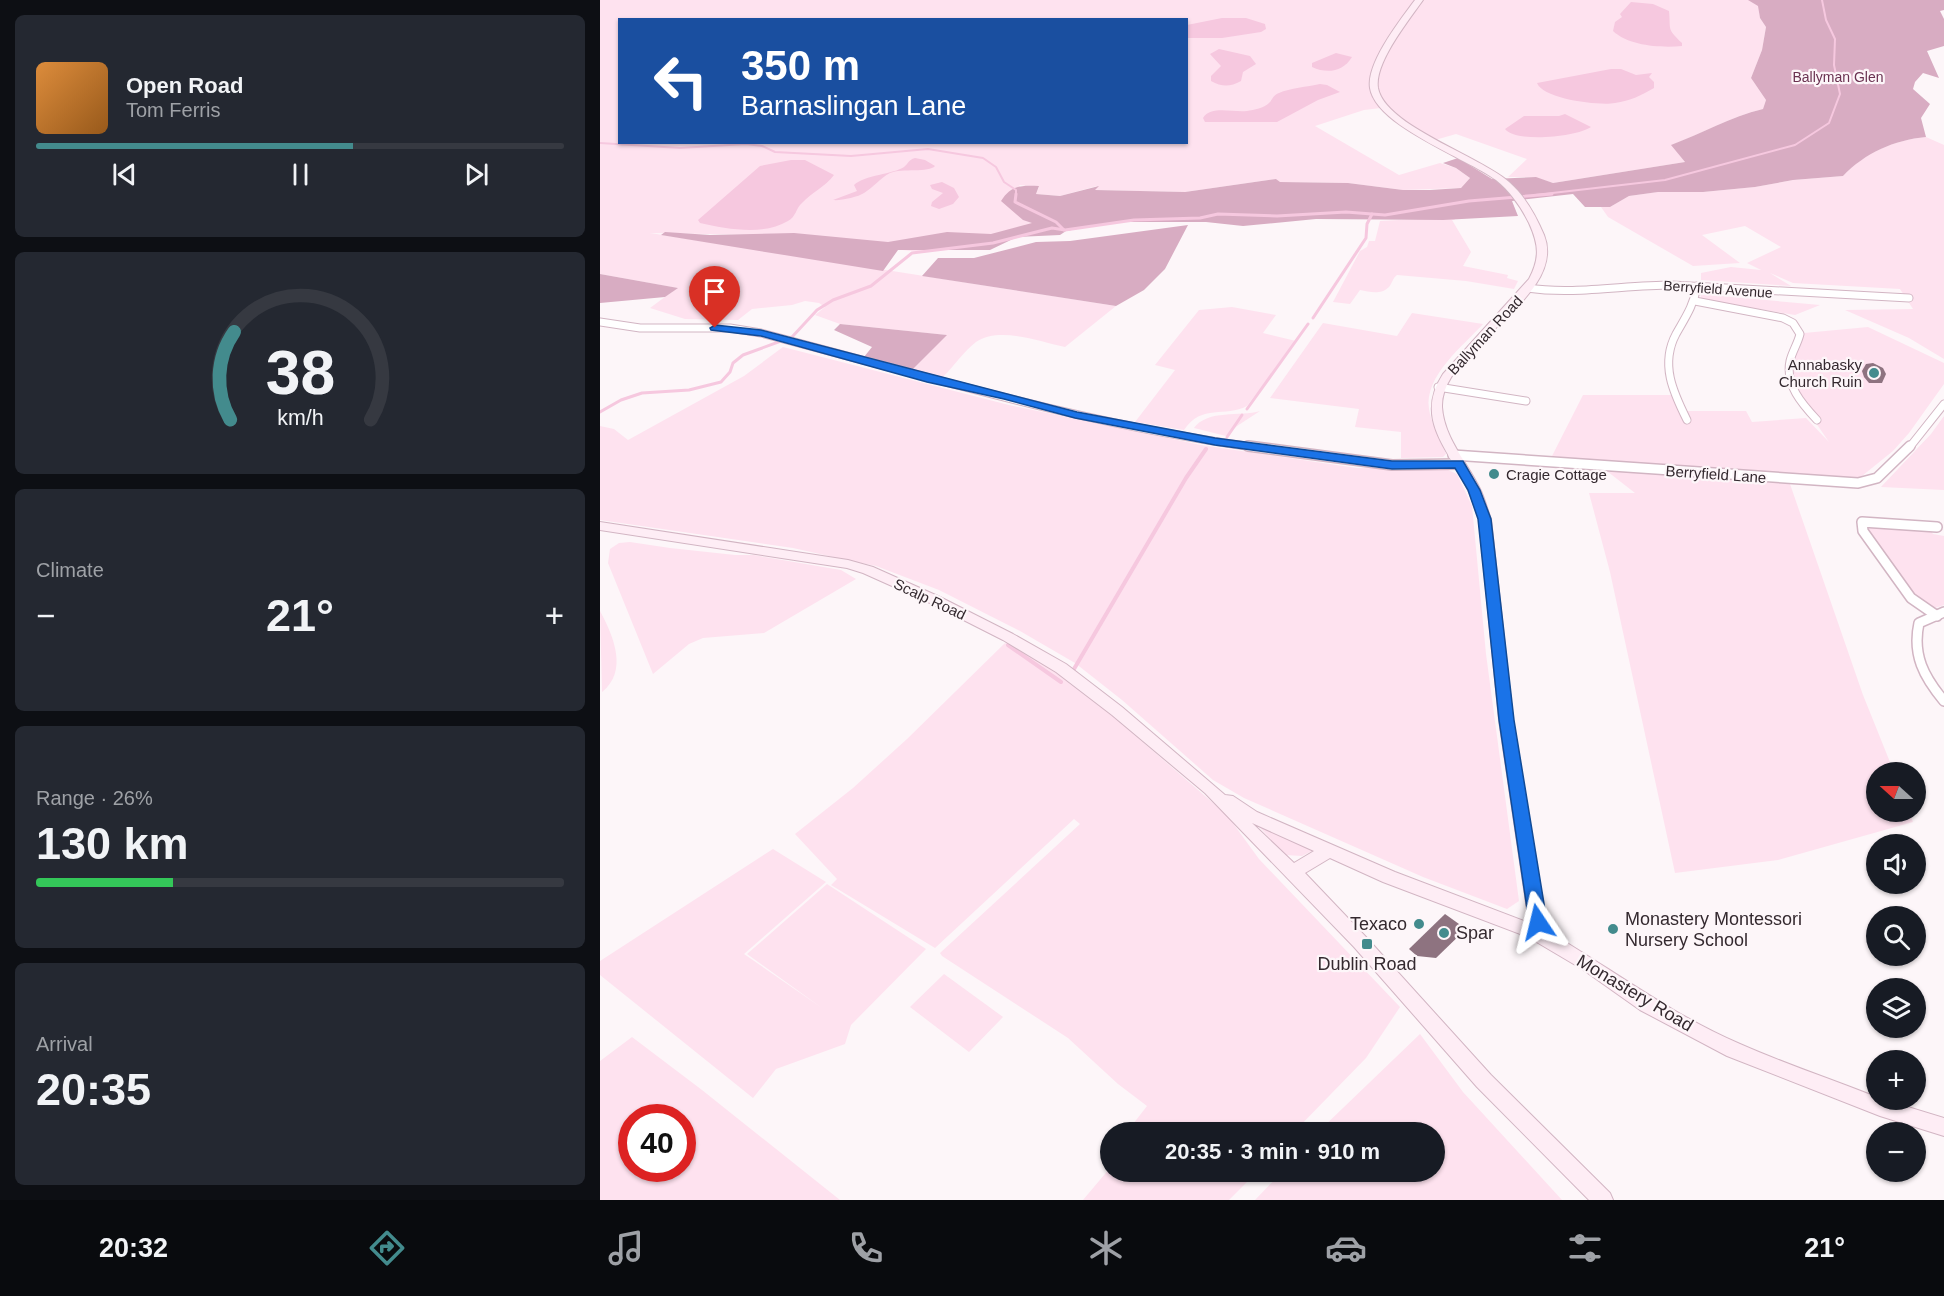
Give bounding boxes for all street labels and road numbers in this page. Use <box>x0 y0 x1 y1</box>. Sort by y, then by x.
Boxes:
street label: Berryfield Avenue <box>1663 277 1773 301</box>
street label: Ballyman Road <box>1444 292 1526 378</box>
street label: Berryfield Lane <box>1665 462 1767 486</box>
street label: Scalp Road <box>891 575 969 623</box>
street label: Monastery Road <box>1573 950 1697 1036</box>

